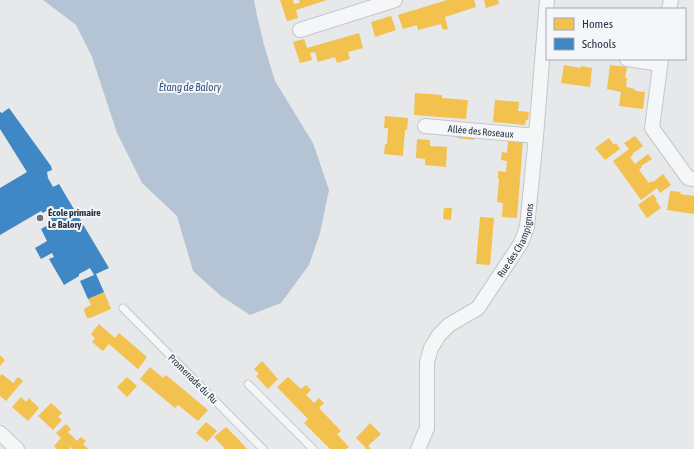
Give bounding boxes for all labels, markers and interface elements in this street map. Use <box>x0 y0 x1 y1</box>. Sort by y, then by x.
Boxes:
legend <box>546 8 686 60</box>
text: Homes <box>582 17 613 31</box>
text: Schools <box>582 37 616 51</box>
water label: Étang de Balory <box>159 81 222 93</box>
street label: Allée des Roseaux <box>447 123 514 139</box>
street label: Rue des Champignons <box>495 202 535 279</box>
place label: École primaire Le Balory <box>48 207 101 230</box>
marker: École primaire Le Balory <box>35 213 45 223</box>
street label: Promenade du Ru <box>166 352 220 406</box>

